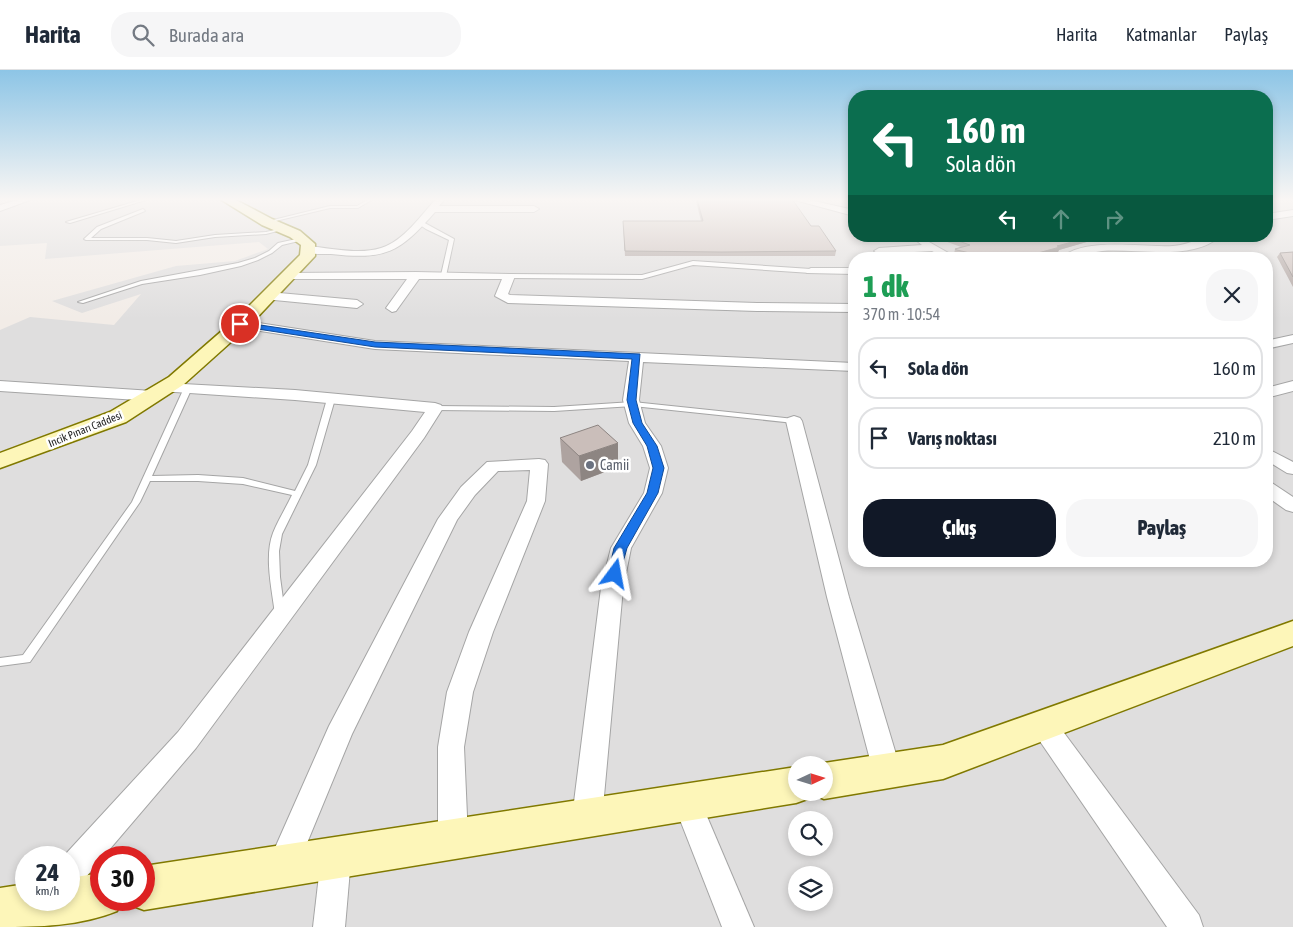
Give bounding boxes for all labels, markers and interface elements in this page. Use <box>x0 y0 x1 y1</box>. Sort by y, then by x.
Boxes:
search box <box>111 12 461 57</box>
text: Harita <box>25 21 81 48</box>
icon: search <box>129 21 157 49</box>
text: Burada ara <box>169 24 244 46</box>
text: Harita <box>1056 24 1098 45</box>
text: Katmanlar <box>1126 24 1196 45</box>
text: Paylaş <box>1224 24 1268 45</box>
icon: left <box>863 110 928 175</box>
text: 160 m <box>946 110 1025 150</box>
text: Sola dön <box>946 151 1016 177</box>
icon: left <box>994 205 1022 233</box>
icon: ahead <box>1047 205 1075 233</box>
icon: right <box>1100 205 1128 233</box>
text: 1 dk <box>863 269 909 303</box>
button: close <box>1206 269 1258 321</box>
pin <box>219 303 261 345</box>
text: 370 m · 10:54 <box>863 305 940 323</box>
icon: arrive <box>226 310 254 338</box>
icon: left <box>865 354 893 382</box>
text: Sola dön <box>908 357 969 379</box>
text: 160 m <box>1213 357 1256 379</box>
street label: Incik Pınarı Caddesi <box>46 409 124 449</box>
icon: arrive <box>865 424 893 452</box>
text: Varış noktası <box>908 427 997 449</box>
text: 210 m <box>1213 427 1256 449</box>
place label: Camii <box>600 457 629 473</box>
marker: Camii <box>584 459 596 471</box>
button: Çıkış <box>863 499 1056 557</box>
button: Paylaş <box>1066 499 1258 557</box>
position arrow <box>588 547 640 599</box>
north arrow <box>788 756 832 801</box>
map controls <box>788 756 833 911</box>
button: search <box>788 811 833 856</box>
speed limit sign: 30 <box>90 846 155 911</box>
text: 24 <box>36 858 59 886</box>
button: layers <box>788 866 833 911</box>
text: km/h <box>36 884 59 898</box>

